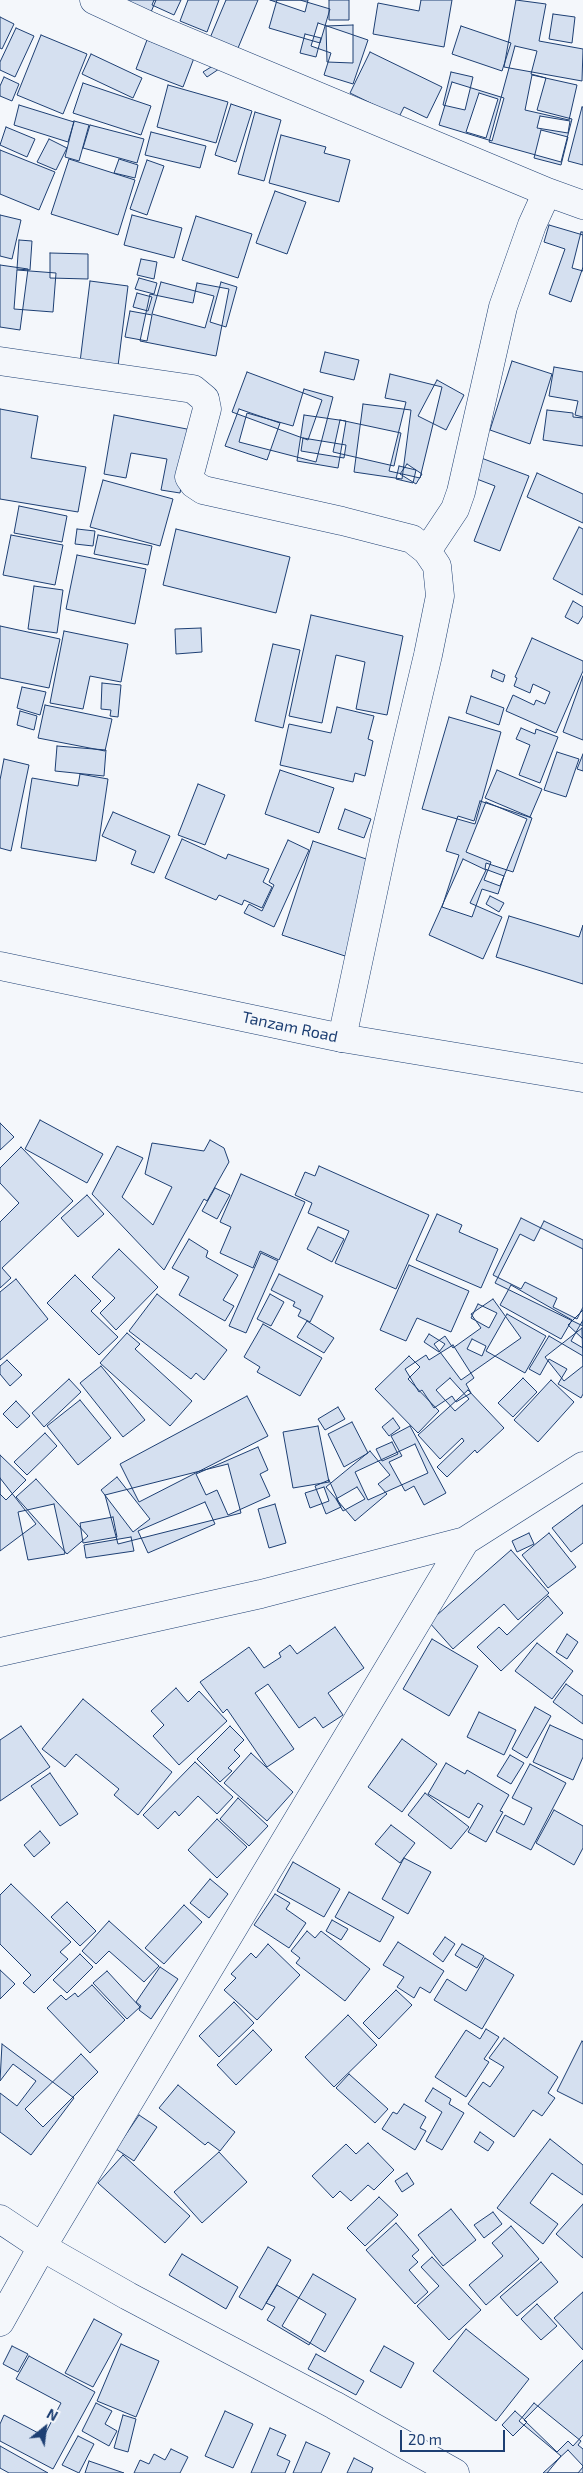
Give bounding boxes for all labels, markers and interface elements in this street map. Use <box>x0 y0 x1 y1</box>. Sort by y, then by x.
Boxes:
street label: Tanzam Road <box>240 1008 340 1046</box>
north arrow <box>20 2403 70 2453</box>
text: N <box>44 2405 61 2424</box>
scale bar <box>403 2420 508 2452</box>
text: 20 m <box>408 2430 442 2448</box>

